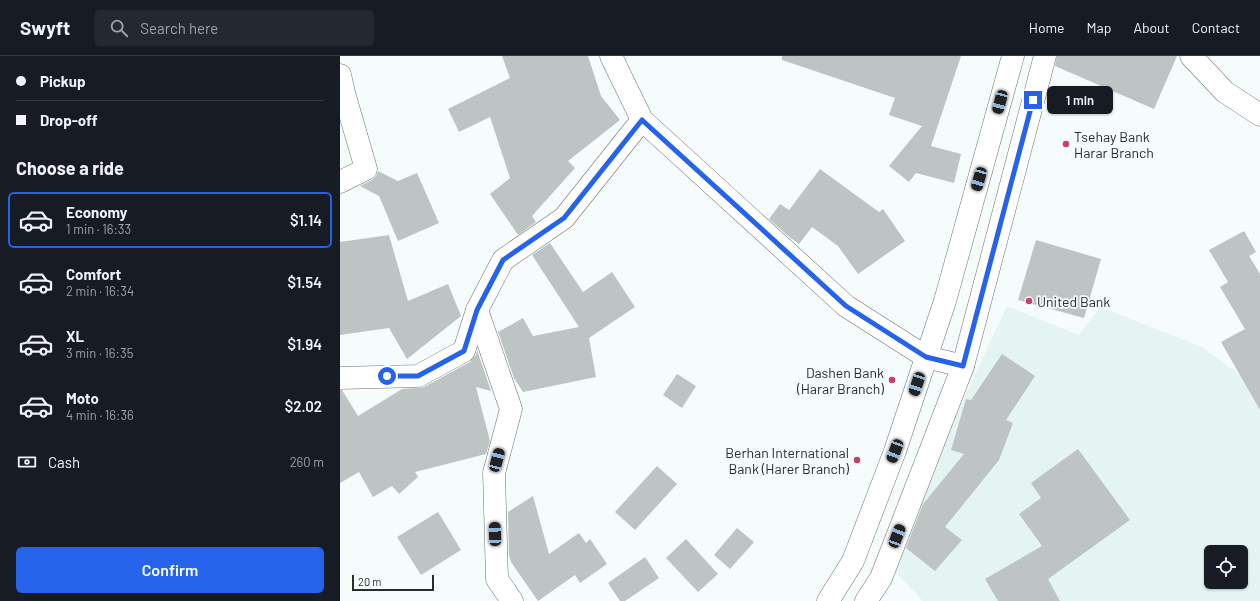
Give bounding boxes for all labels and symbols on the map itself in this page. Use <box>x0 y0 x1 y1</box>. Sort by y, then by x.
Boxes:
callout: 1 min <box>1047 86 1113 114</box>
car <box>991 89 1009 115</box>
route end <box>1024 91 1042 109</box>
place label: Tsehay Bank Harar Branch <box>1074 128 1154 161</box>
marker: Tsehay Bank Harar Branch <box>1061 139 1071 149</box>
car <box>970 166 988 192</box>
place label: United Bank <box>1037 293 1110 310</box>
marker: United Bank <box>1024 296 1034 306</box>
place label: Dashen Bank (Harar Branch) <box>796 364 884 397</box>
route start <box>378 367 396 385</box>
car <box>908 371 926 397</box>
marker: Dashen Bank (Harar Branch) <box>887 375 897 385</box>
car <box>885 438 905 464</box>
place label: Berhan International Bank (Harer Branch) <box>725 444 849 477</box>
car <box>488 447 506 473</box>
marker: Berhan International Bank (Harer Branch) <box>852 455 862 465</box>
car <box>489 522 501 546</box>
car <box>887 523 907 549</box>
scale bar <box>352 573 434 592</box>

